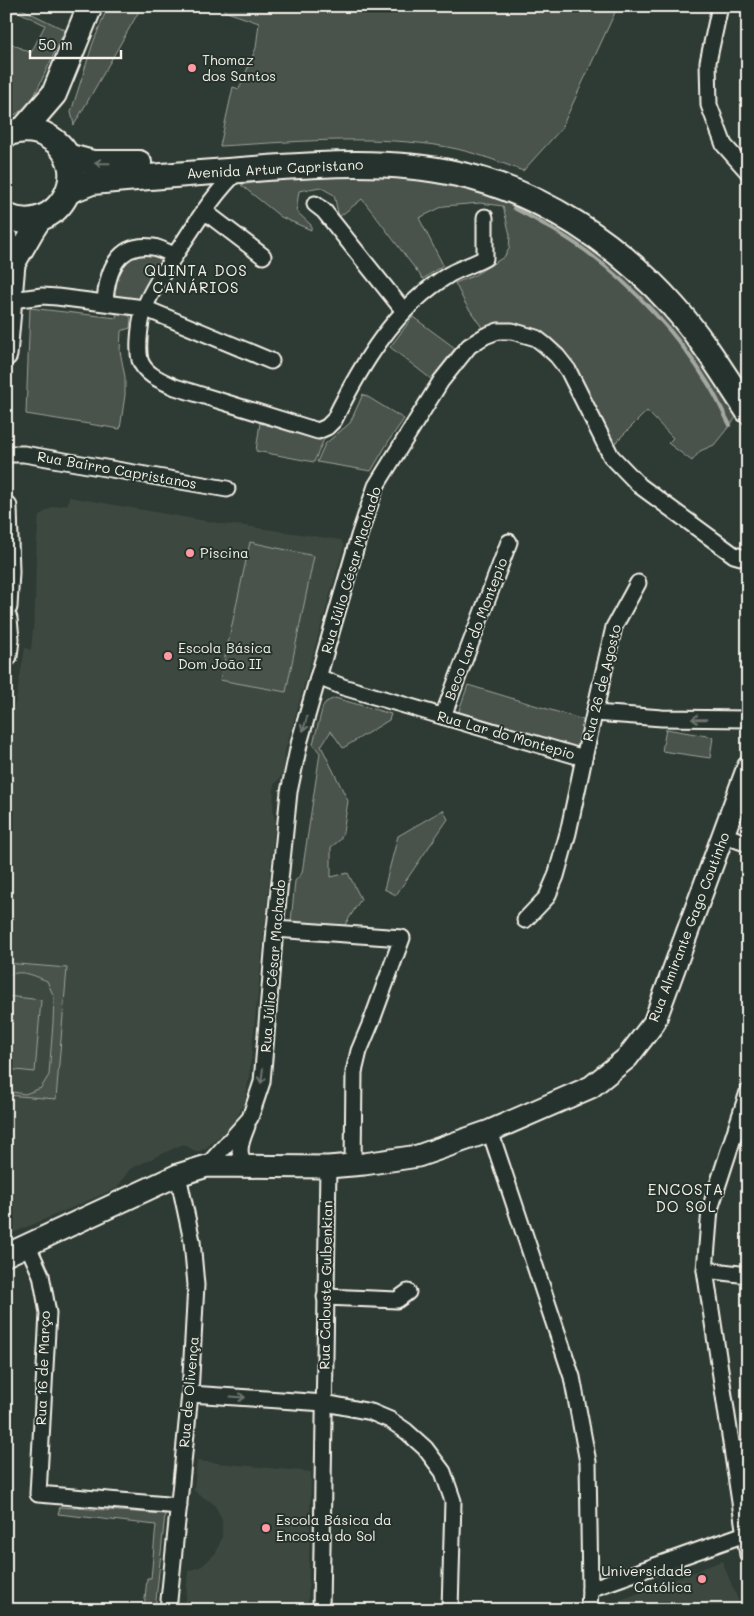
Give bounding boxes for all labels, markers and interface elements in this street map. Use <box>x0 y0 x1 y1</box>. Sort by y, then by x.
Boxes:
scale bar <box>30 28 121 60</box>
text: 50 m <box>38 34 73 54</box>
place label: Thomaz dos Santos <box>202 50 276 85</box>
marker: Thomaz dos Santos <box>186 62 198 74</box>
street label: Avenida Artur Capristano <box>186 154 364 183</box>
one-way arrow <box>95 159 111 168</box>
district label: QUINTA DOS CANÁRIOS <box>144 260 248 297</box>
street label: Rua Bairro Capristanos <box>36 446 198 493</box>
street label: Rua Júlio César Machado <box>316 484 385 656</box>
place label: Piscina <box>200 543 249 562</box>
marker: Piscina <box>184 547 196 559</box>
street label: Beco Lar do Montepio <box>440 555 511 703</box>
street label: Rua 26 de Agosto <box>578 622 625 743</box>
place label: Escola Básica Dom João II <box>178 638 272 673</box>
marker: Escola Básica Dom João II <box>162 650 174 662</box>
street label: Rua Lar do Montepio <box>435 706 577 763</box>
one-way arrow <box>691 714 708 724</box>
one-way arrow <box>299 716 309 732</box>
street label: Rua Almirante Gago Coutinho <box>644 829 734 1024</box>
street label: Rua Júlio César Machado <box>255 879 290 1053</box>
one-way arrow <box>257 1068 267 1084</box>
district label: ENCOSTA DO SOL <box>648 1179 724 1216</box>
street label: Rua Calouste Gulbenkian <box>315 1200 336 1370</box>
street label: Rua 16 de Março <box>31 1310 54 1426</box>
street label: Rua de Olivença <box>174 1336 203 1448</box>
one-way arrow <box>230 1392 246 1402</box>
place label: Escola Básica da Encosta do Sol <box>276 1510 392 1545</box>
marker: Escola Básica da Encosta do Sol <box>260 1522 272 1534</box>
place label: Universidade Católica <box>601 1561 692 1596</box>
marker: Universidade Católica <box>696 1573 708 1585</box>

